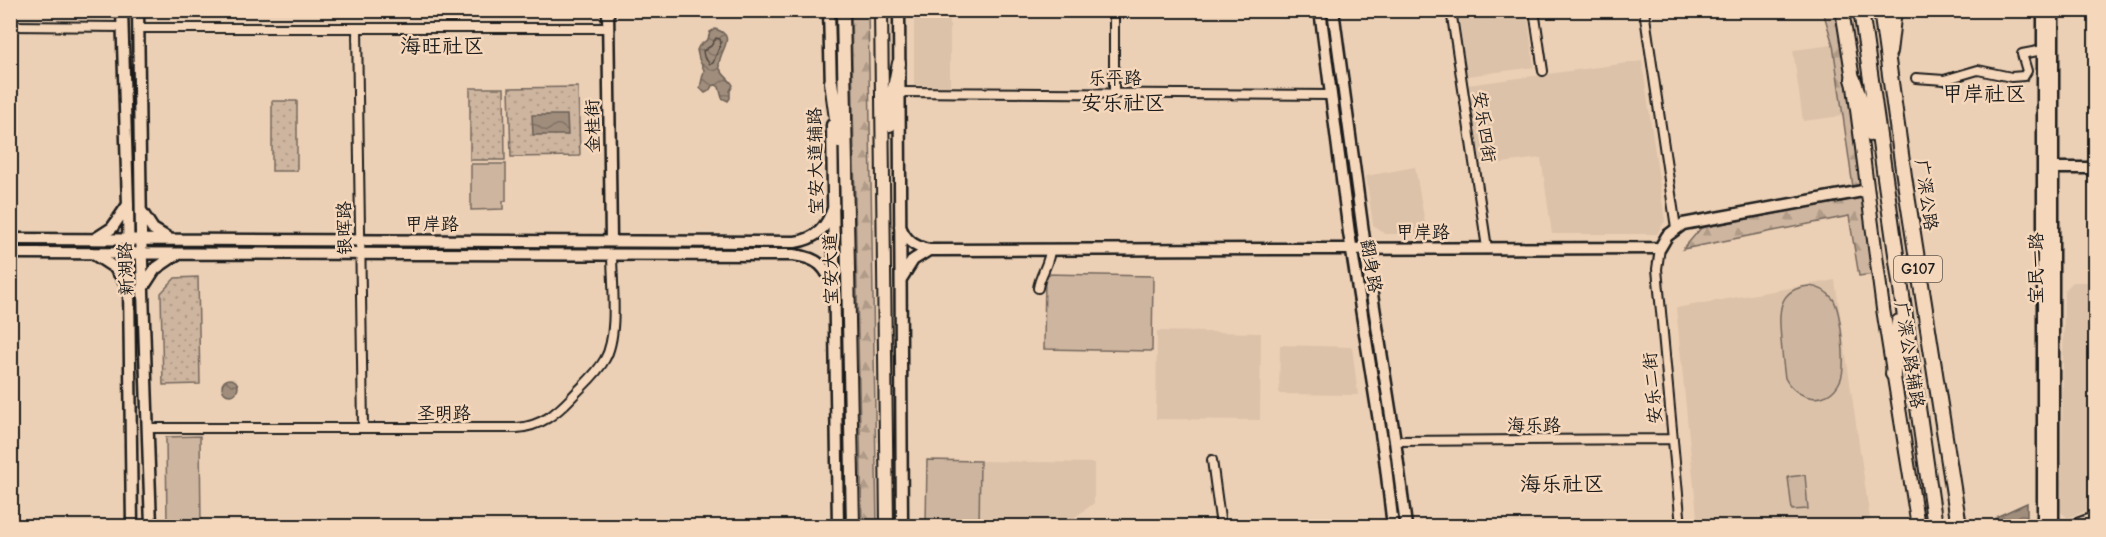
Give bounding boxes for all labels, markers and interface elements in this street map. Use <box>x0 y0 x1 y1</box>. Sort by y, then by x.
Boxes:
district label: 海旺社区 <box>400 34 484 58</box>
street label: 乐平路 <box>1088 68 1142 89</box>
district label: 甲岸社区 <box>1942 82 2026 106</box>
street label: 安乐四街 <box>1469 90 1499 164</box>
district label: 安乐社区 <box>1081 91 1165 115</box>
street label: 金桂街 <box>582 99 604 153</box>
street label: 宝安大道辅路 <box>805 107 827 215</box>
street label: 广深公路 <box>1911 158 1941 232</box>
street label: 银晖路 <box>334 201 356 255</box>
street label: 甲岸路 <box>405 214 459 235</box>
street label: 甲岸路 <box>1396 222 1450 243</box>
street label: 宝民一路 <box>2026 232 2047 304</box>
street label: 宝安大道 <box>820 233 842 305</box>
street label: 翻身路 <box>1356 238 1386 294</box>
street label: 新湖路 <box>115 242 137 296</box>
road number: G107 <box>1894 256 1942 282</box>
street label: 广深公路辅路 <box>1890 300 1928 410</box>
street label: 安乐二街 <box>1639 351 1667 425</box>
street label: 圣明路 <box>417 403 471 424</box>
street label: 海乐路 <box>1507 415 1561 436</box>
district label: 海乐社区 <box>1520 472 1604 496</box>

